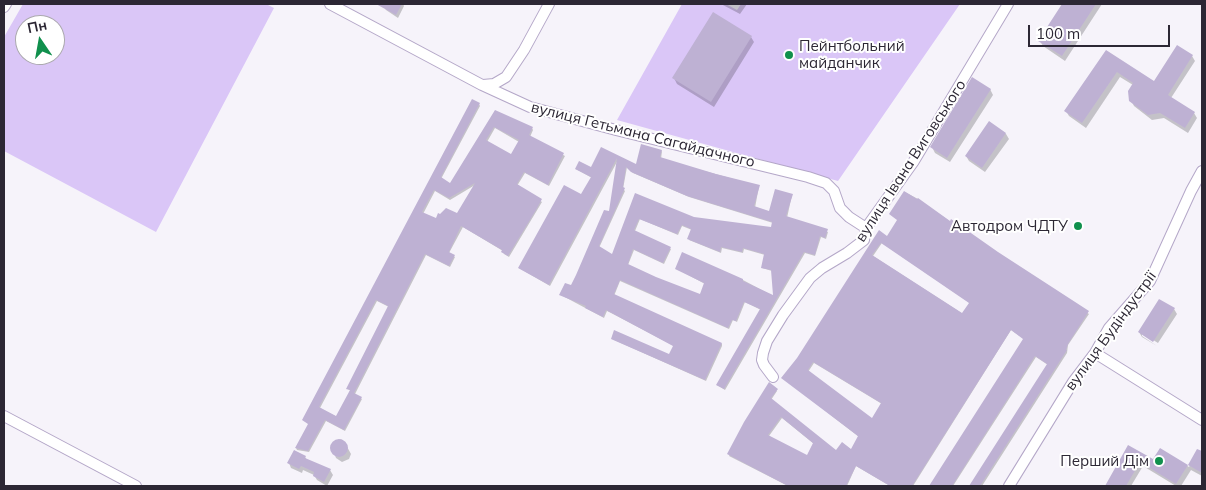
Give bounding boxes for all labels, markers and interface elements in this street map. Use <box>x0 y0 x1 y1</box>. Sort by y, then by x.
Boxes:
north arrow <box>15 15 65 65</box>
text: Пн <box>26 15 48 37</box>
scale bar <box>1031 15 1174 47</box>
text: 100 m <box>1036 24 1080 43</box>
place label: Пейнтбольний майданчик <box>799 37 905 72</box>
marker: Пейнтбольний майданчик <box>783 49 795 61</box>
street label: вулиця Івана Виговського <box>852 77 970 245</box>
street label: вулиця Гетьмана Сагайдачного <box>529 98 757 172</box>
place label: Автодром ЧДТУ <box>951 217 1068 235</box>
marker: Автодром ЧДТУ <box>1072 220 1084 232</box>
street label: вулиця Будіндустрії <box>1062 268 1160 394</box>
place label: Перший Дім <box>1060 452 1149 470</box>
marker: Перший Дім <box>1153 455 1165 467</box>

